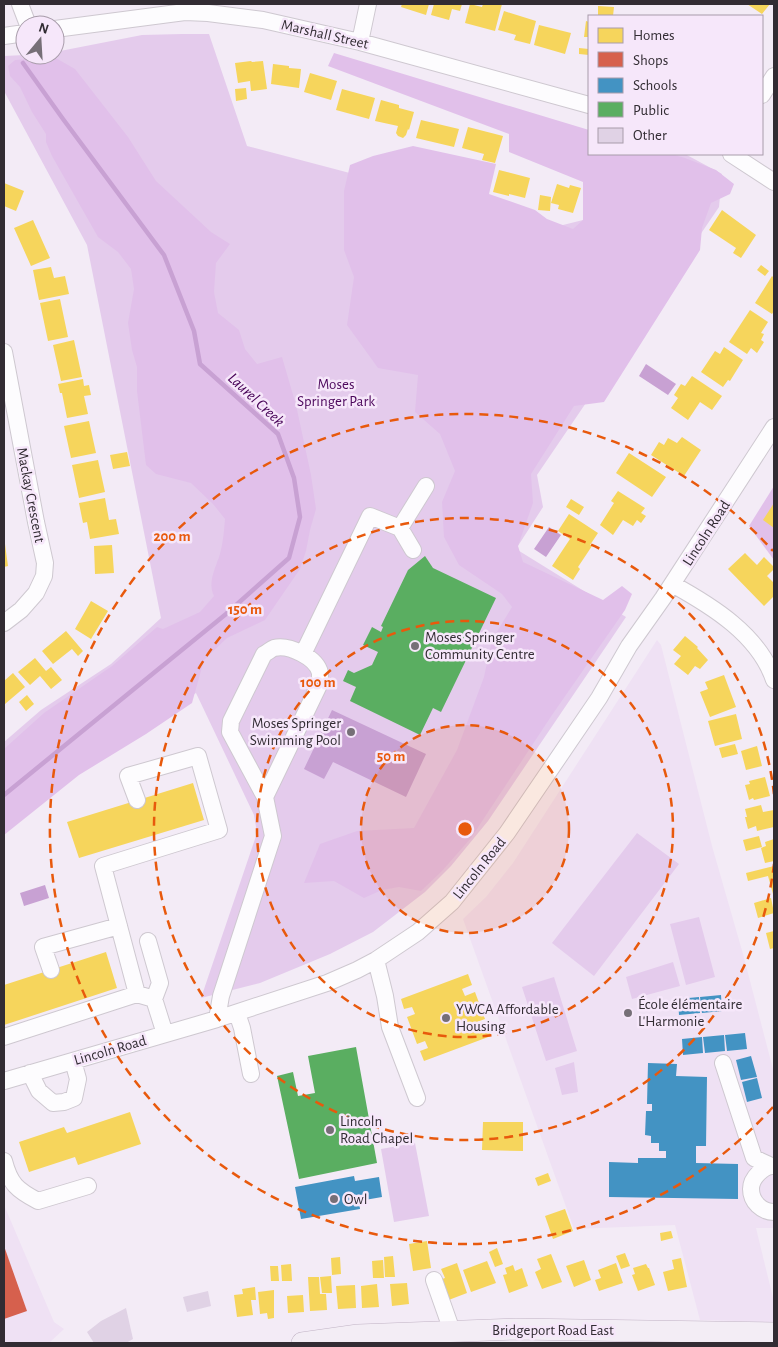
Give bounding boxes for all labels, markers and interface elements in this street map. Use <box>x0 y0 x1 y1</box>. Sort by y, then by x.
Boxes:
north arrow <box>15 15 65 65</box>
legend <box>588 15 763 155</box>
street label: Marshall Street <box>280 17 370 52</box>
text: N <box>37 20 51 37</box>
text: Homes <box>633 28 675 43</box>
text: Shops <box>633 53 668 68</box>
text: Schools <box>633 78 677 93</box>
text: Public <box>633 103 669 118</box>
text: Other <box>633 128 667 143</box>
water label: Laurel Creek <box>225 370 288 430</box>
park label: Moses Springer Park <box>297 377 375 409</box>
street label: Mackay Crescent <box>14 446 47 544</box>
street label: Lincoln Road <box>680 498 733 569</box>
text: 200 m <box>153 529 191 544</box>
text: 150 m <box>228 602 262 617</box>
place label: Moses Springer Community Centre <box>425 630 535 662</box>
marker: Moses Springer Community Centre <box>409 640 421 652</box>
text: 100 m <box>300 675 336 690</box>
place label: Moses Springer Swimming Pool <box>250 716 341 748</box>
marker: Moses Springer Swimming Pool <box>345 726 357 738</box>
text: 50 m <box>377 749 405 764</box>
centre of rings <box>456 820 474 838</box>
street label: Lincoln Road <box>450 834 509 902</box>
place label: École élémentaire L'Harmonie <box>638 995 742 1029</box>
place label: YWCA Affordable Housing <box>456 1002 559 1034</box>
marker: École élémentaire L'Harmonie <box>622 1007 634 1019</box>
marker: YWCA Affordable Housing <box>440 1012 452 1024</box>
street label: Lincoln Road <box>72 1033 148 1068</box>
place label: Lincoln Road Chapel <box>340 1114 413 1146</box>
marker: Lincoln Road Chapel <box>324 1124 336 1136</box>
place label: Owl <box>344 1192 367 1207</box>
marker: Owl <box>328 1193 340 1205</box>
street label: Bridgeport Road East <box>492 1323 614 1338</box>

